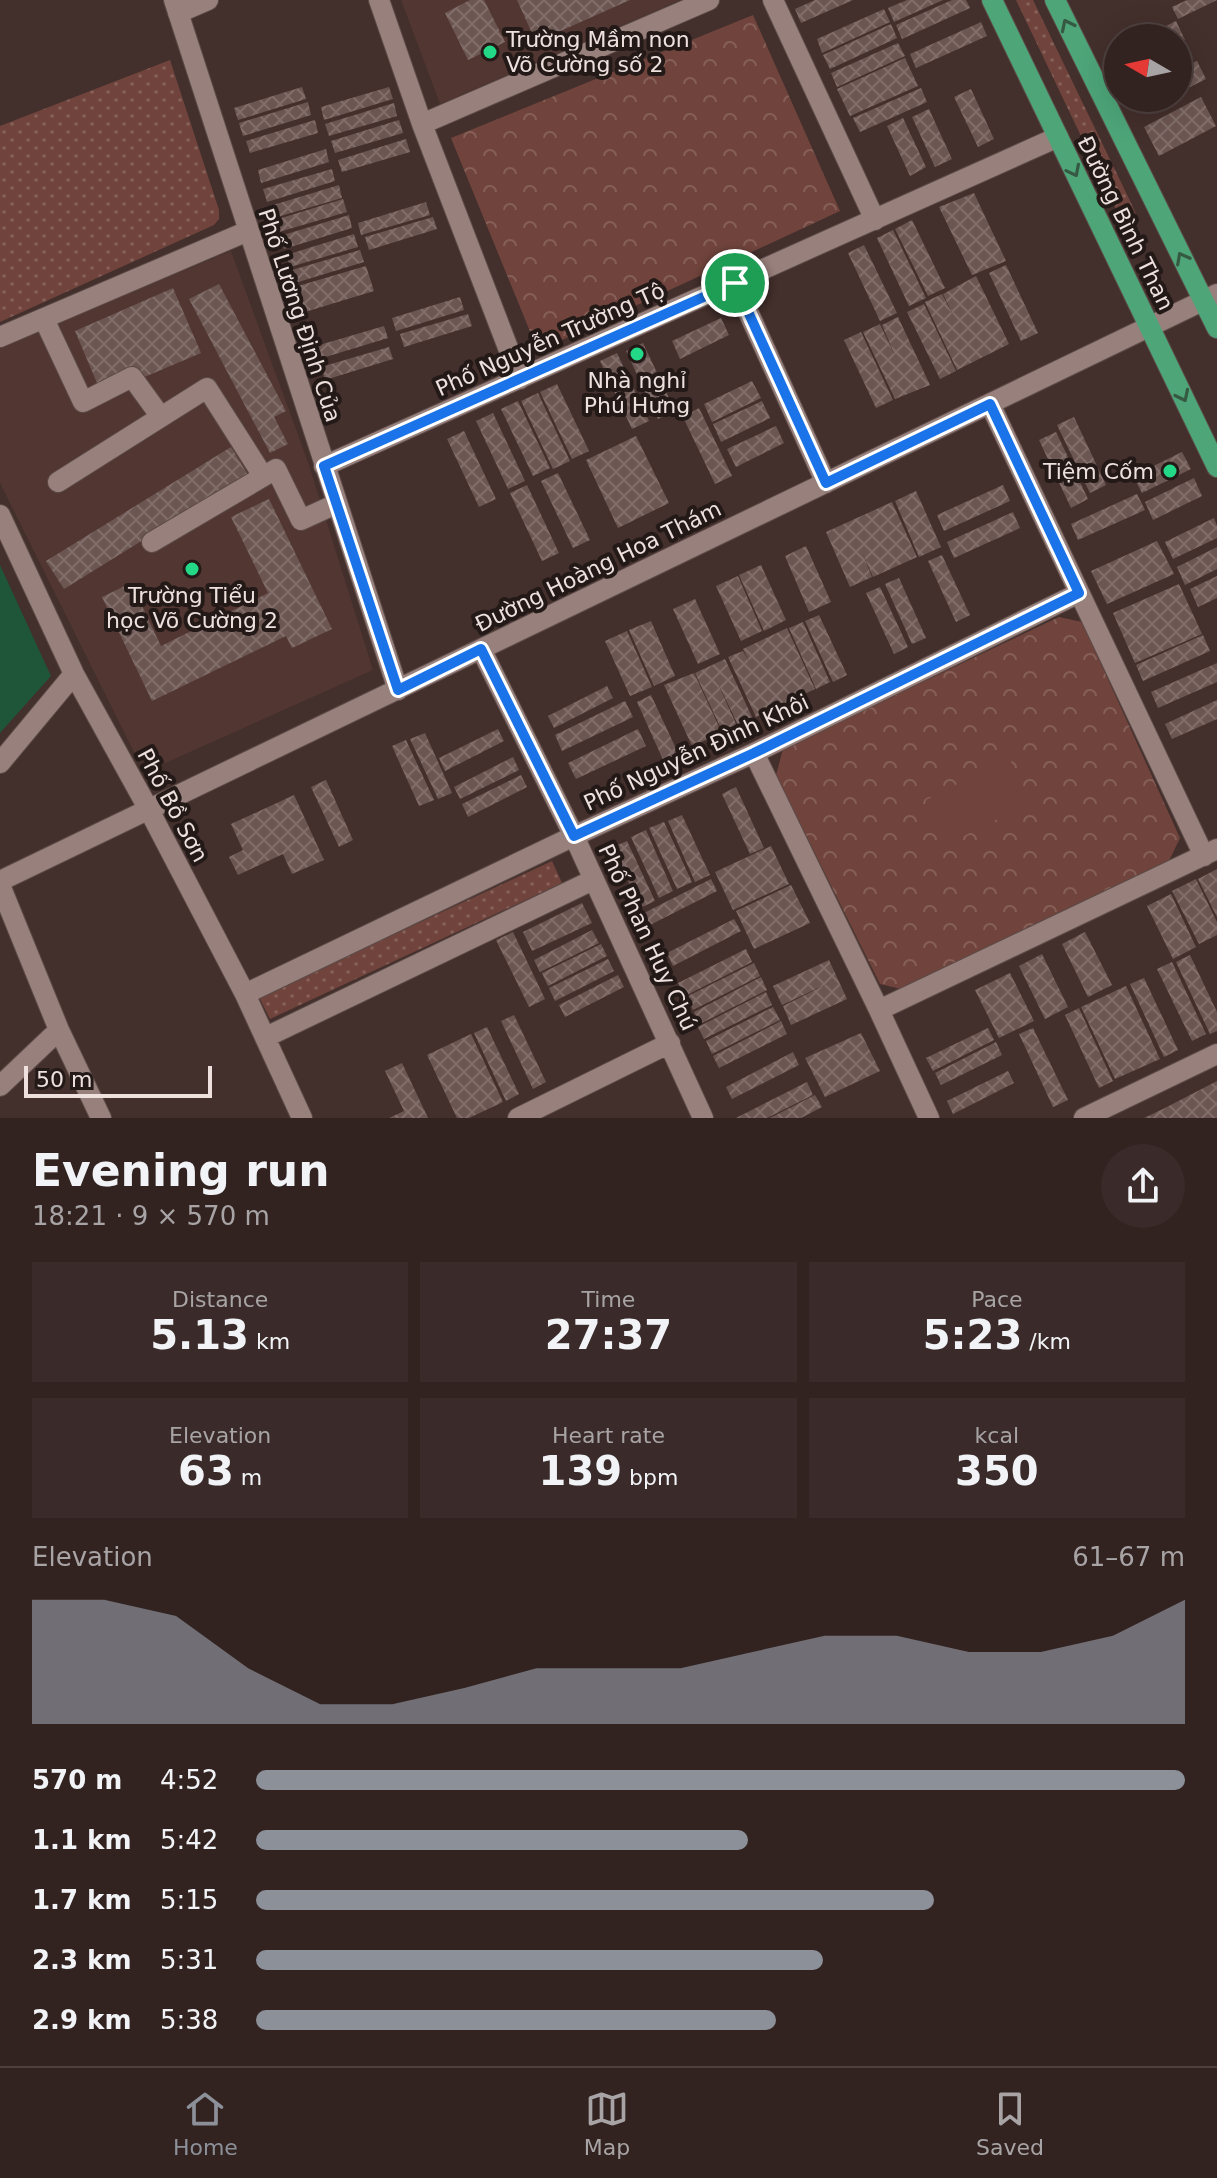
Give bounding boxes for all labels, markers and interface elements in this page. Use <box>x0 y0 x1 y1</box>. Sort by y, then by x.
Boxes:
one-way arrow <box>1061 19 1077 34</box>
north arrow <box>1104 24 1192 112</box>
map controls <box>1104 24 1192 112</box>
place label: Trường Mầm non Võ Cường số 2 <box>505 27 690 77</box>
marker: Trường Mầm non Võ Cường số 2 <box>481 43 499 61</box>
street label: Đường Bình Than <box>1073 132 1178 314</box>
one-way arrow <box>1065 162 1080 177</box>
street label: Phố Lương Định Của <box>253 205 346 425</box>
pin <box>701 249 769 317</box>
one-way arrow <box>1176 252 1192 267</box>
icon: arrive <box>713 261 757 305</box>
street label: Phố Nguyễn Trường Tộ <box>432 278 669 401</box>
marker: Nhà nghỉ Phú Hưng <box>628 345 646 363</box>
place label: Nhà nghỉ Phú Hưng <box>584 368 690 418</box>
one-way arrow <box>1174 387 1189 402</box>
place label: Tiệm Cốm <box>1042 459 1154 484</box>
marker: Tiệm Cốm <box>1161 462 1179 480</box>
street label: Đường Hoàng Hoa Thám <box>471 496 725 637</box>
marker: Trường Tiểu học Võ Cường 2 <box>183 560 201 578</box>
place label: Trường Tiểu học Võ Cường 2 <box>106 583 278 633</box>
street label: Phố Nguyễn Đình Khôi <box>580 689 813 816</box>
street label: Phố Bồ Sơn <box>132 744 213 866</box>
street label: Phố Phan Huy Chú <box>593 840 702 1035</box>
scale bar <box>24 1062 212 1098</box>
text: 50 m <box>36 1067 92 1092</box>
button: share <box>1101 1144 1185 1228</box>
text: Evening run <box>32 1145 329 1196</box>
text: 18:21 · 9 × 570 m <box>32 1201 270 1231</box>
text: Distance <box>172 1287 268 1312</box>
text: Time <box>582 1287 635 1312</box>
text: Pace <box>971 1287 1023 1312</box>
text: 5.13 <box>150 1312 249 1358</box>
text: 27:37 <box>545 1312 672 1358</box>
text: 5:23 <box>923 1312 1022 1358</box>
text: km <box>249 1329 290 1354</box>
text: /km <box>1022 1329 1071 1354</box>
text: Elevation <box>169 1423 271 1448</box>
text: Heart rate <box>552 1423 665 1448</box>
text: kcal <box>975 1423 1019 1448</box>
text: 63 <box>178 1448 234 1494</box>
text: 139 <box>539 1448 622 1494</box>
text: 350 <box>955 1448 1039 1494</box>
text: m <box>234 1465 262 1490</box>
text: bpm <box>622 1465 678 1490</box>
text: Elevation <box>32 1542 153 1572</box>
text: 61–67 m <box>1072 1542 1185 1572</box>
text: 570 m <box>32 1765 122 1795</box>
text: 4:52 <box>160 1765 218 1795</box>
text: 1.1 km <box>32 1825 132 1855</box>
text: 5:42 <box>160 1825 218 1855</box>
text: 1.7 km <box>32 1885 132 1915</box>
text: 5:15 <box>160 1885 218 1915</box>
text: 2.3 km <box>32 1945 132 1975</box>
text: 5:31 <box>160 1945 218 1975</box>
text: 2.9 km <box>32 2005 132 2035</box>
text: 5:38 <box>160 2005 218 2035</box>
tab: Home <box>173 2087 238 2160</box>
tab: Map <box>584 2087 630 2160</box>
tab: Saved <box>976 2087 1044 2160</box>

